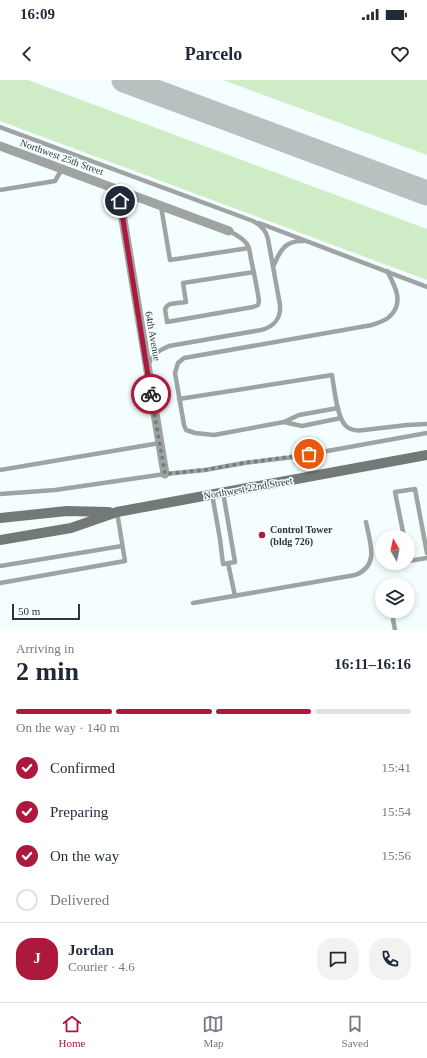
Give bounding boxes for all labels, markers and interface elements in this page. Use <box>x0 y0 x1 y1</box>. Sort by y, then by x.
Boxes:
text: 16:09 <box>20 6 55 22</box>
icon: back <box>16 43 38 65</box>
icon: heart <box>389 43 411 65</box>
text: Parcelo <box>185 44 242 64</box>
street label: Northwest 25th Street <box>19 137 105 177</box>
pin <box>103 184 137 218</box>
icon: home <box>109 190 131 212</box>
street label: 64th Avenue <box>143 310 163 362</box>
courier <box>131 374 171 414</box>
icon: bike <box>140 383 162 405</box>
pin <box>292 437 326 471</box>
icon: bag <box>298 443 320 465</box>
street label: Northwest 22nd Street <box>203 475 293 501</box>
place label: Control Tower (bldg 726) <box>270 524 333 548</box>
marker: Control Tower (bldg 726) <box>257 530 267 540</box>
north arrow <box>375 530 415 570</box>
map controls <box>375 530 415 618</box>
button: layers <box>375 578 415 618</box>
scale bar <box>12 602 80 621</box>
text: 50 m <box>18 605 40 617</box>
text: Arriving in <box>16 641 74 656</box>
text: 16:11–16:16 <box>334 656 411 672</box>
text: 2 min <box>16 657 79 686</box>
text: On the way · 140 m <box>16 720 120 735</box>
icon: check <box>16 757 38 779</box>
text: Confirmed <box>50 760 115 776</box>
text: 15:41 <box>381 760 411 775</box>
icon: check <box>16 801 38 823</box>
text: Preparing <box>50 804 108 820</box>
text: 15:54 <box>381 804 411 819</box>
icon: check <box>16 845 38 867</box>
text: On the way <box>50 848 119 864</box>
text: 15:56 <box>381 848 411 863</box>
text: Delivered <box>50 892 109 908</box>
button: chat <box>317 938 359 980</box>
button: phone <box>369 938 411 980</box>
text: Jordan <box>68 942 114 958</box>
text: J <box>33 950 41 966</box>
text: Courier · 4.6 <box>68 959 135 974</box>
tab: Home <box>59 1013 85 1049</box>
tab: Map <box>202 1013 224 1049</box>
tab: Saved <box>342 1013 368 1049</box>

